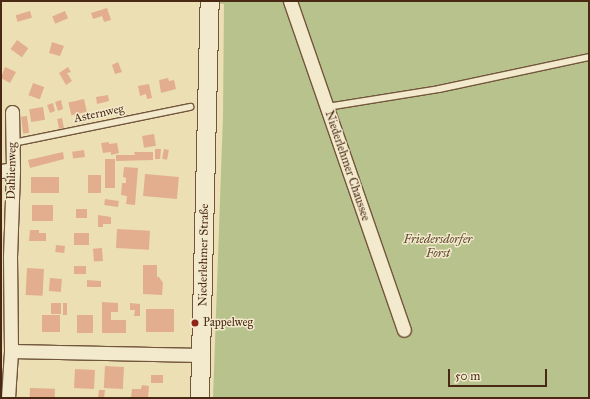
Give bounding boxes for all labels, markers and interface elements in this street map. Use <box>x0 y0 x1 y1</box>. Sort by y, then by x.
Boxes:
street label: Asternweg <box>73 102 125 126</box>
street label: Niederlehmer Chaussee <box>321 109 373 223</box>
street label: Dahlienweg <box>4 142 20 200</box>
street label: Niederlehmer Straße <box>196 204 212 306</box>
park label: Friedersdorfer Forst <box>404 233 472 261</box>
place label: Pappelweg <box>203 316 253 330</box>
marker: Pappelweg <box>190 318 200 328</box>
scale bar <box>450 361 549 387</box>
text: 50 m <box>455 369 480 383</box>

